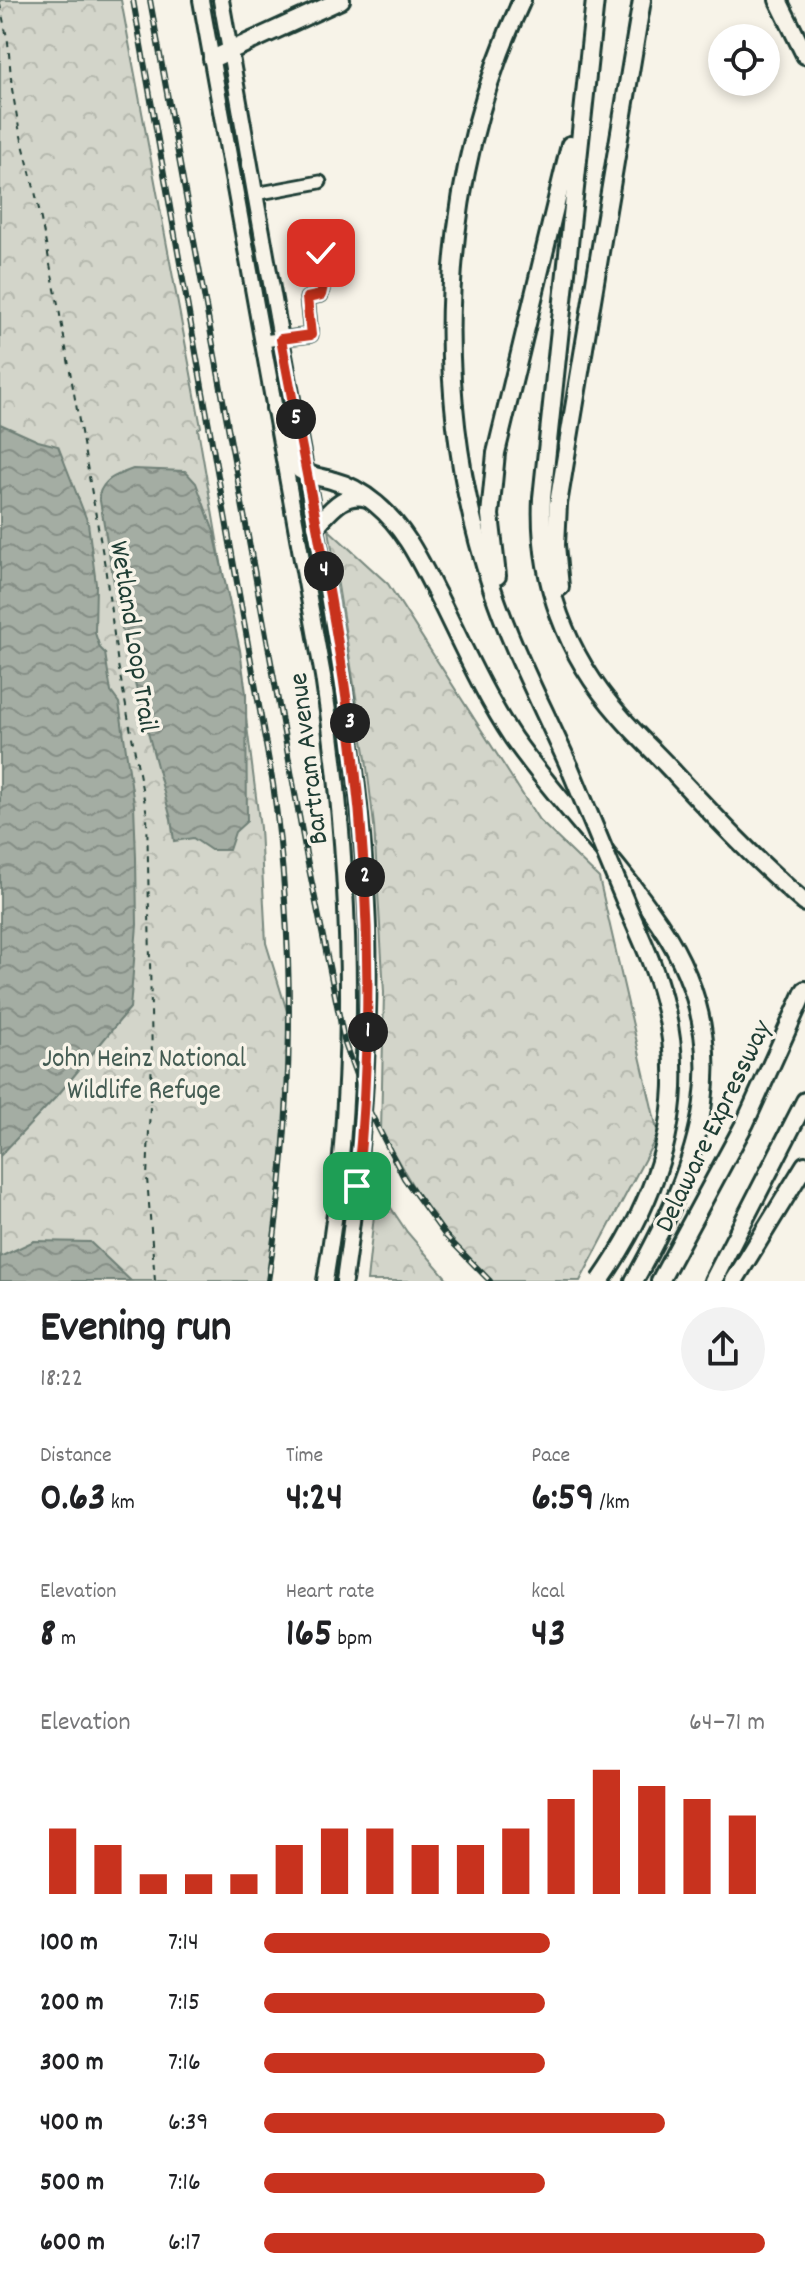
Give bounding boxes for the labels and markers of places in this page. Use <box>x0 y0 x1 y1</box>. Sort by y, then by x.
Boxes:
pin <box>287 219 355 287</box>
pin: 5 <box>276 399 316 439</box>
pin: 4 <box>304 551 344 591</box>
pin: 3 <box>330 703 370 743</box>
pin: 2 <box>345 857 385 897</box>
pin: 1 <box>348 1012 388 1052</box>
pin <box>323 1152 391 1220</box>

